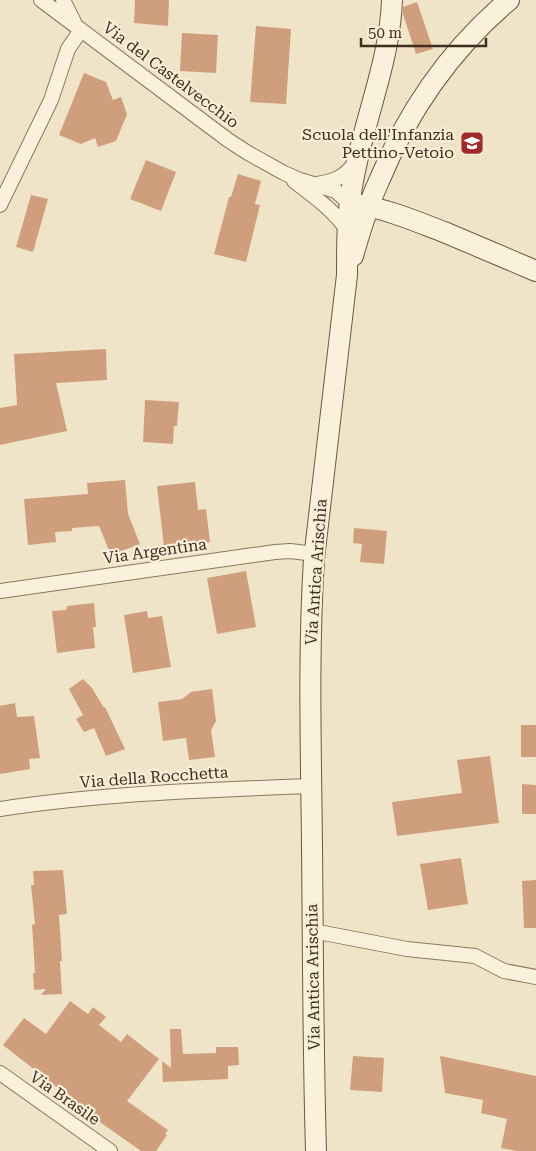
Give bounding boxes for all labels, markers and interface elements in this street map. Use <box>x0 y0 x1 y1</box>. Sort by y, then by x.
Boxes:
scale bar <box>361 15 486 47</box>
street label: Via del Castelvecchio <box>99 18 243 132</box>
text: 50 m <box>368 24 403 42</box>
place label: Scuola dell'Infanzia Pettino-Vetoio <box>302 125 454 162</box>
school or university icon: Scuola dell'Infanzia Pettino-Vetoio <box>459 130 485 156</box>
street label: Via Antica Arischia <box>301 498 331 646</box>
street label: Via Argentina <box>102 534 208 568</box>
street label: Via della Rocchetta <box>79 762 229 792</box>
street label: Via Antica Arischia <box>302 903 324 1051</box>
street label: Via Brasile <box>26 1067 104 1129</box>

